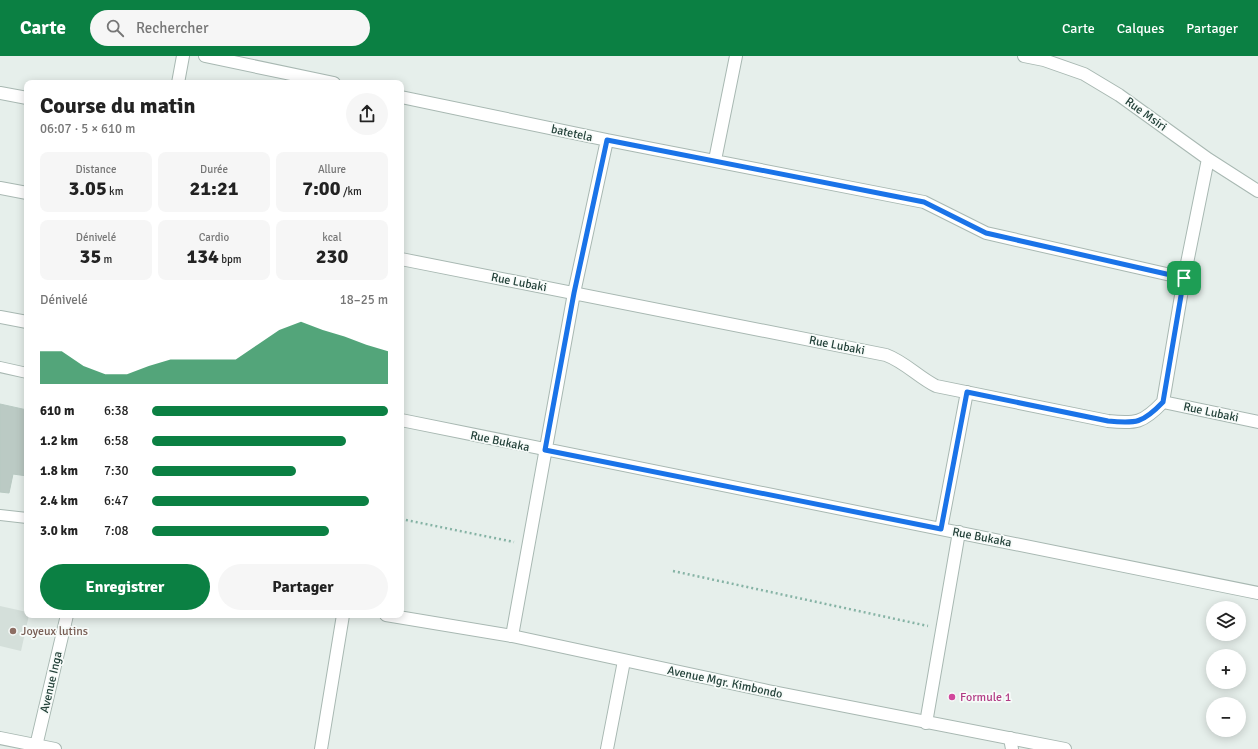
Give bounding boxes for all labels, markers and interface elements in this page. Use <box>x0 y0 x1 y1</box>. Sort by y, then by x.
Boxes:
search box <box>90 10 370 46</box>
text: Carte <box>20 16 66 40</box>
icon: search <box>104 17 126 39</box>
text: Rechercher <box>136 19 209 37</box>
text: Carte <box>1062 20 1095 37</box>
text: Calques <box>1117 20 1164 37</box>
text: Partager <box>1186 20 1238 37</box>
text: Course du matin <box>40 92 196 119</box>
button: share <box>346 93 388 135</box>
street label: Rue Msiri <box>1122 94 1170 135</box>
text: 06:07 · 5 × 610 m <box>40 121 135 137</box>
street label: batetela <box>550 122 594 145</box>
text: Distance <box>76 163 116 176</box>
text: Durée <box>200 163 228 176</box>
text: Allure <box>318 163 346 176</box>
text: 3.05 <box>69 176 107 201</box>
text: 21:21 <box>189 176 239 201</box>
text: 7:00 <box>302 176 340 201</box>
text: km <box>107 185 123 198</box>
text: /km <box>340 185 362 198</box>
text: Dénivelé <box>76 231 116 244</box>
text: Cardio <box>199 231 229 244</box>
text: kcal <box>322 231 342 244</box>
text: 35 <box>80 244 101 269</box>
text: 134 <box>186 244 219 269</box>
text: 230 <box>316 244 348 269</box>
text: m <box>101 253 112 266</box>
text: bpm <box>219 253 242 266</box>
pin <box>1167 261 1201 295</box>
icon: arrive <box>1173 267 1195 289</box>
street label: Rue Lubaki <box>490 270 548 295</box>
text: Dénivelé <box>40 292 88 308</box>
text: 18–25 m <box>340 292 388 308</box>
street label: Rue Lubaki <box>808 333 866 358</box>
street label: Rue Lubaki <box>1182 399 1240 426</box>
text: 610 m <box>40 403 74 419</box>
text: 6:38 <box>104 403 129 419</box>
street label: Rue Bukaka <box>469 428 531 455</box>
text: 1.2 km <box>40 433 78 449</box>
text: 6:58 <box>104 433 129 449</box>
text: 1.8 km <box>40 463 78 479</box>
text: 7:30 <box>104 463 129 479</box>
text: 2.4 km <box>40 493 78 509</box>
text: 6:47 <box>104 493 129 509</box>
text: 3.0 km <box>40 523 78 539</box>
text: 7:08 <box>104 523 129 539</box>
street label: Rue Bukaka <box>951 524 1013 551</box>
button: Enregistrer <box>40 564 210 610</box>
button: Partager <box>218 564 388 610</box>
map controls <box>1206 601 1246 737</box>
button: layers <box>1206 601 1246 641</box>
place label: Joyeux lutins <box>21 624 88 639</box>
marker: Joyeux lutins <box>8 626 18 636</box>
button: + <box>1206 649 1246 689</box>
street label: Avenue Inga <box>37 650 66 714</box>
street label: Avenue Mgr. Kimbondo <box>666 663 784 702</box>
place label: Formule 1 <box>960 690 1011 705</box>
marker: Formule 1 <box>947 692 957 702</box>
button: − <box>1206 697 1246 737</box>

